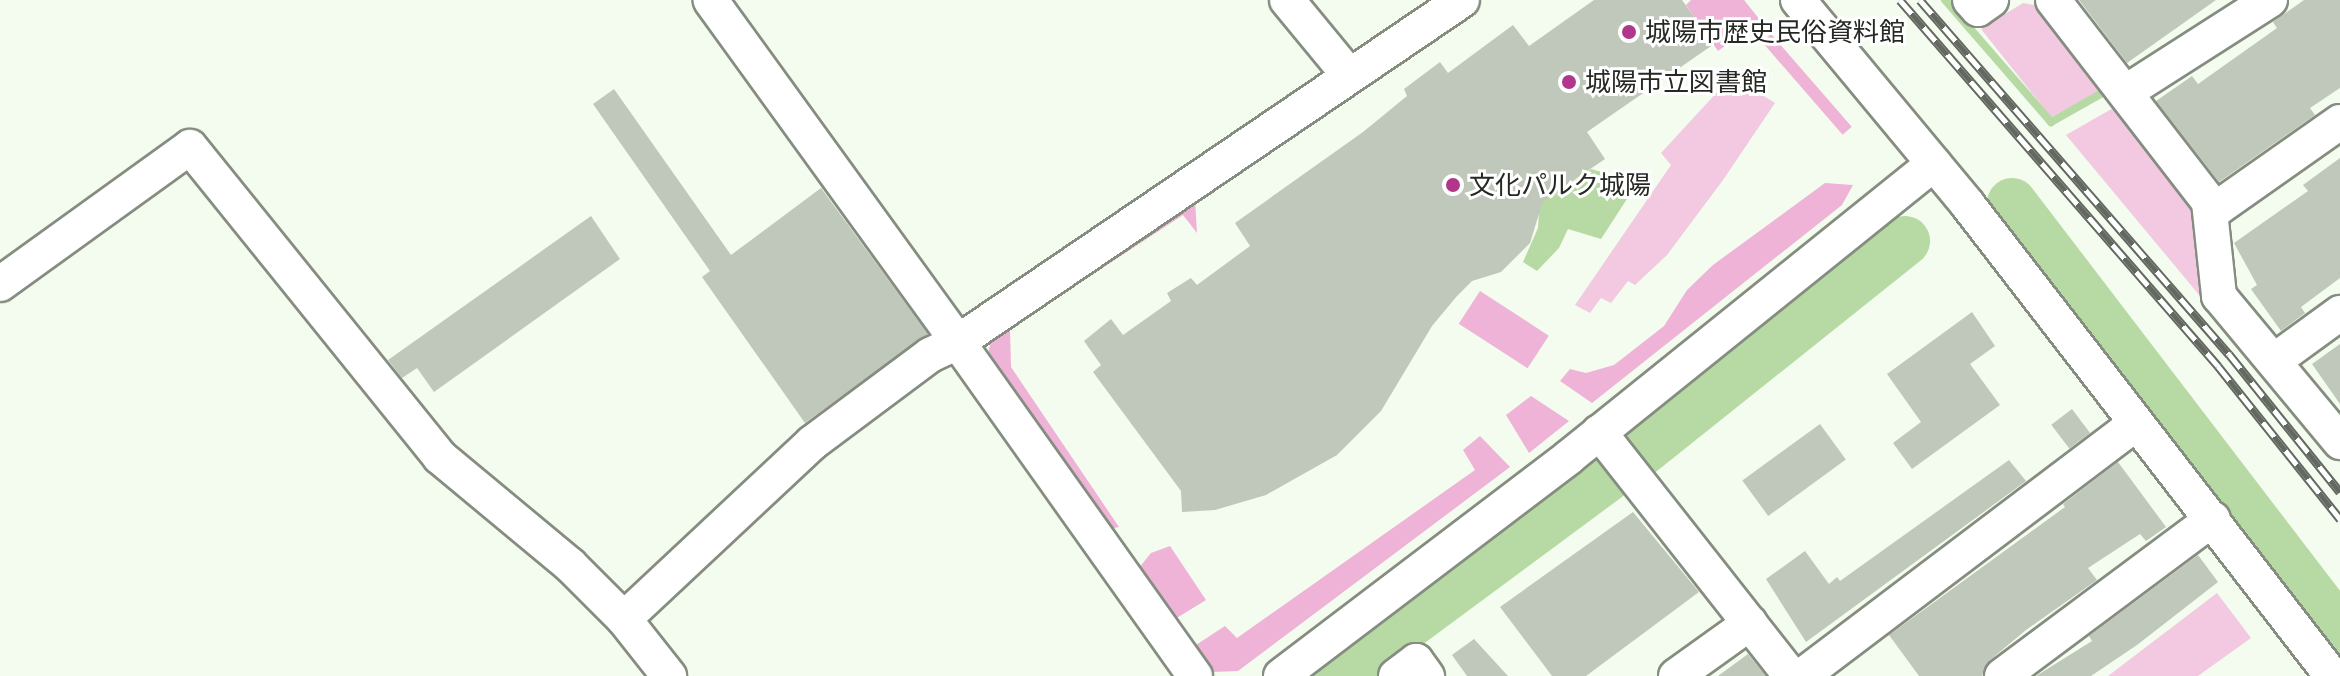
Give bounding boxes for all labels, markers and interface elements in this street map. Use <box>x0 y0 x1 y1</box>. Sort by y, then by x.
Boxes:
place label: 城陽市歴史民俗資料館 <box>1645 16 1905 48</box>
marker: 城陽市歴史民俗資料館 <box>1620 23 1638 41</box>
place label: 城陽市立図書館 <box>1585 66 1767 98</box>
marker: 城陽市立図書館 <box>1560 73 1578 91</box>
place label: 文化パルク城陽 <box>1469 169 1651 201</box>
marker: 文化パルク城陽 <box>1444 176 1462 194</box>

